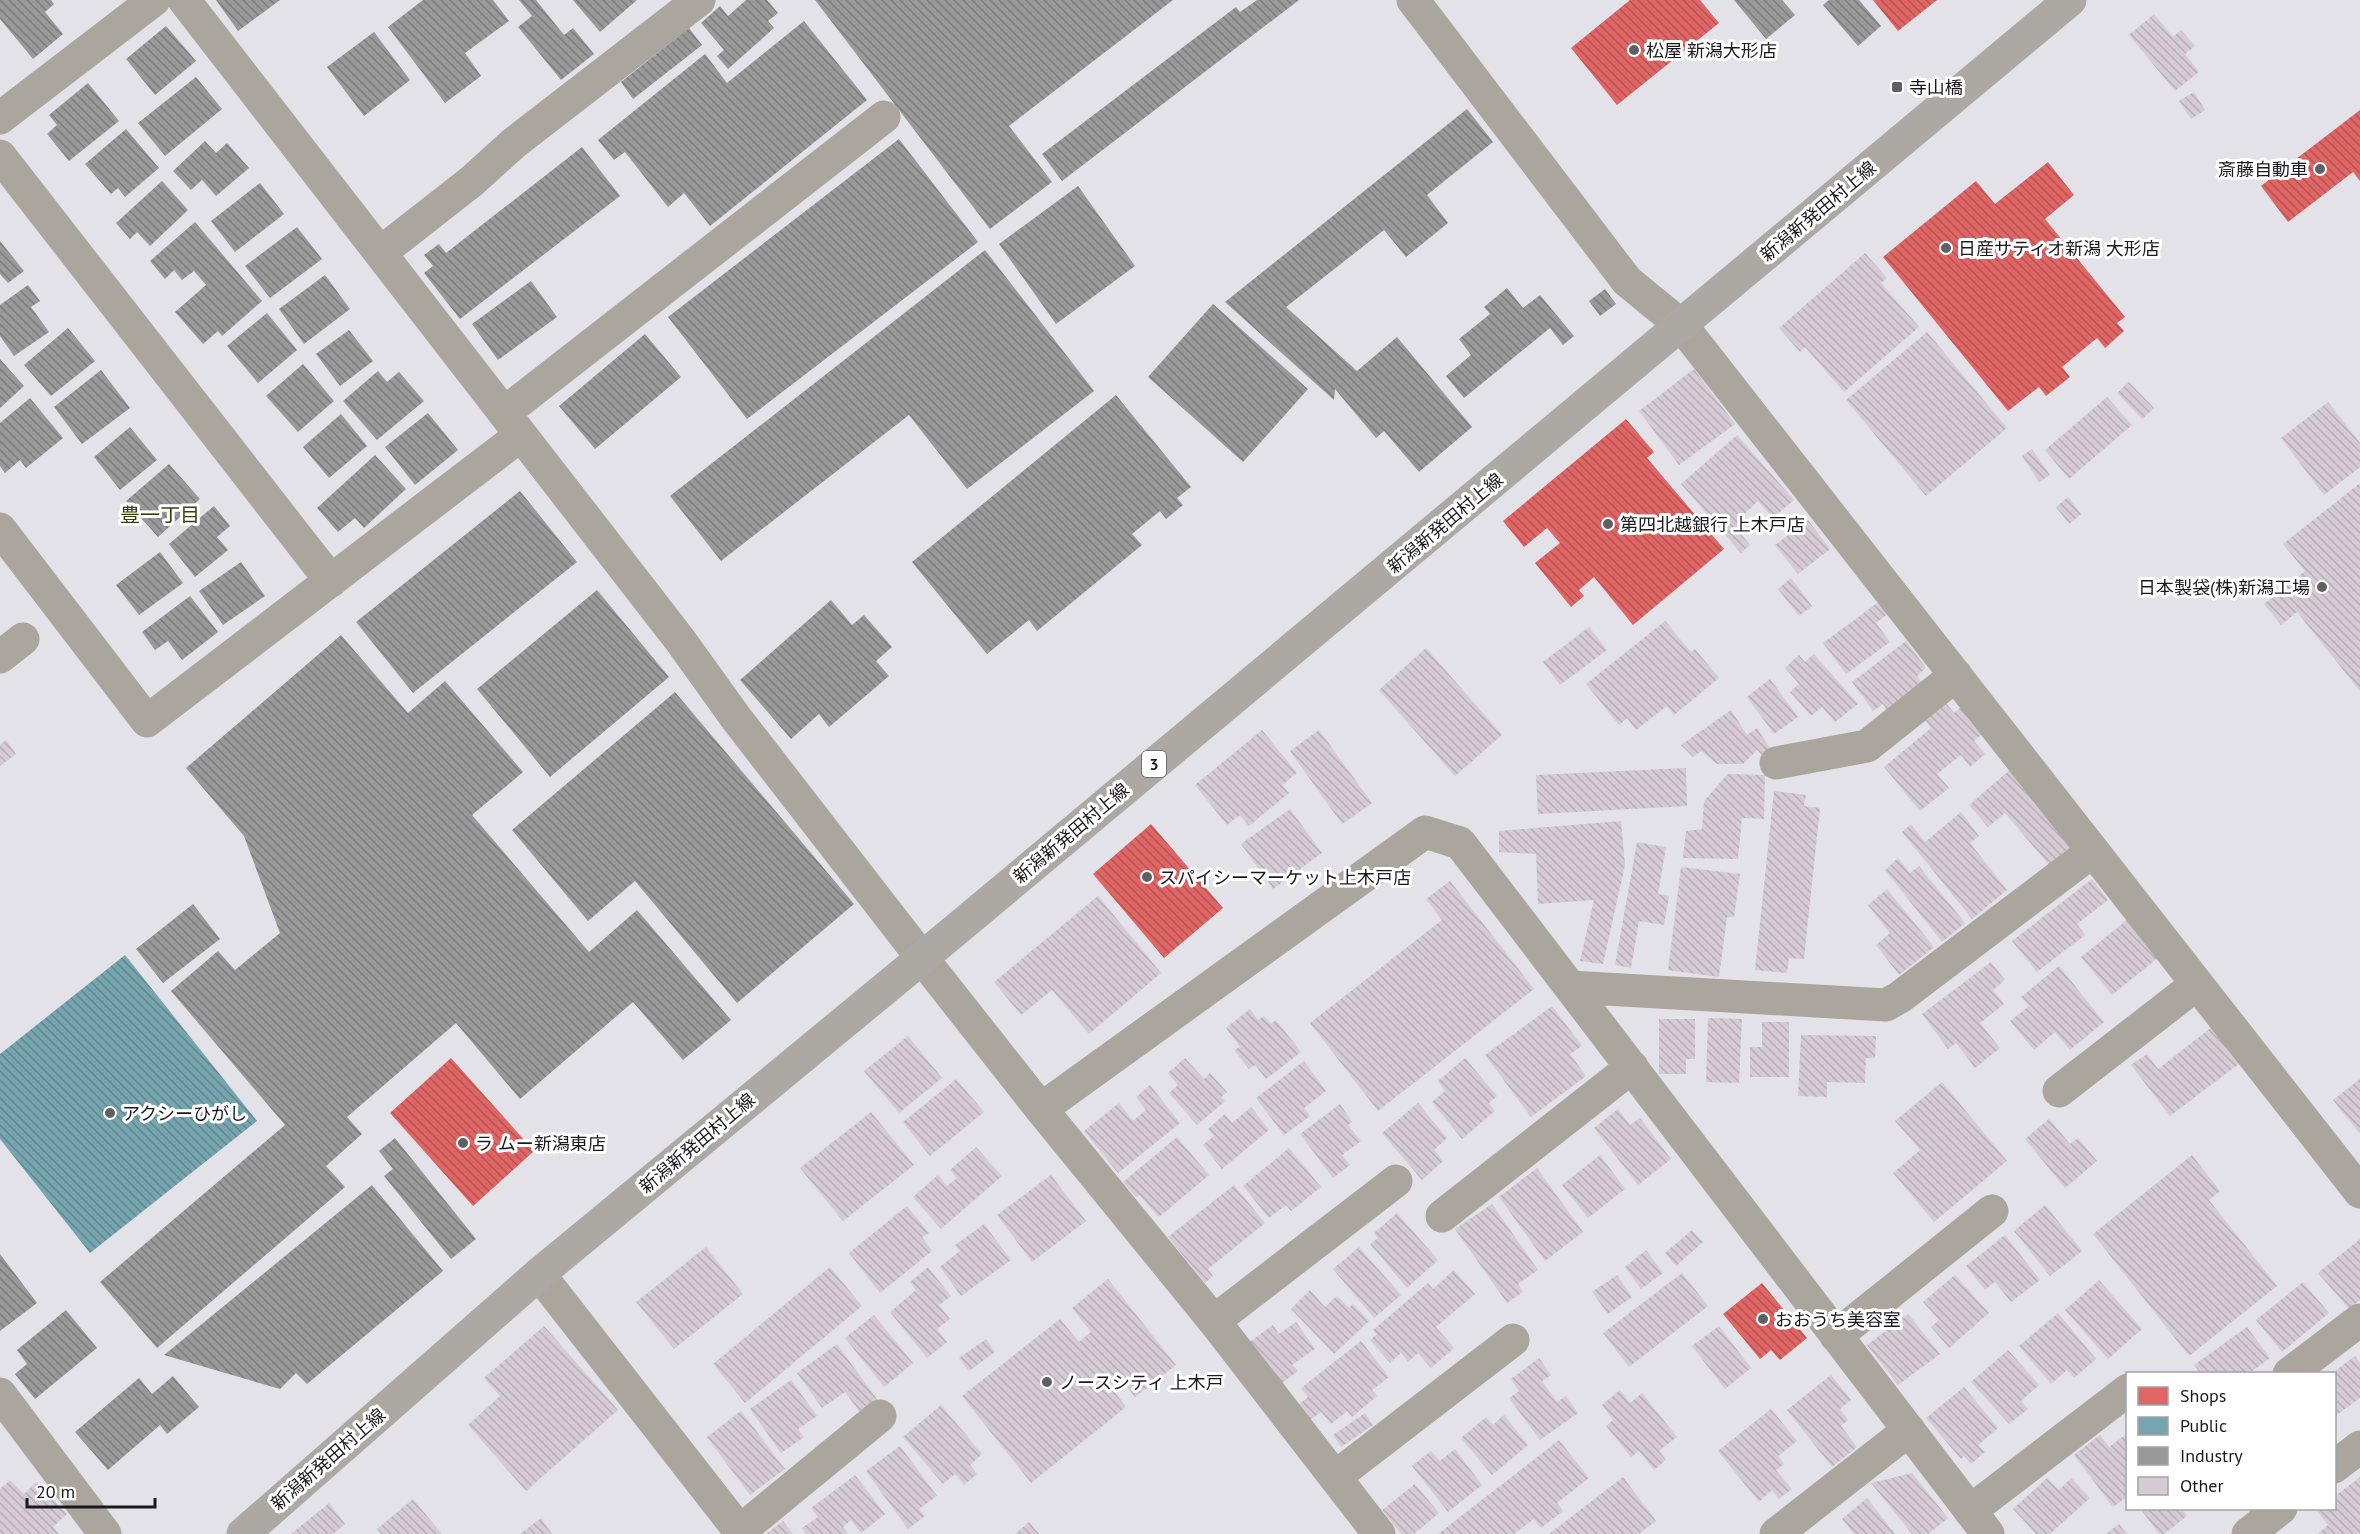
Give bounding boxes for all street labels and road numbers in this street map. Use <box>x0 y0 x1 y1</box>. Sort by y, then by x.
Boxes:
street label: 新潟新発田村上線 <box>1755 156 1881 266</box>
street label: 新潟新発田村上線 <box>1382 468 1508 578</box>
road number: 3 <box>1142 751 1166 777</box>
street label: 新潟新発田村上線 <box>1008 778 1134 888</box>
street label: 新潟新発田村上線 <box>634 1088 760 1198</box>
street label: 新潟新発田村上線 <box>266 1403 390 1515</box>

